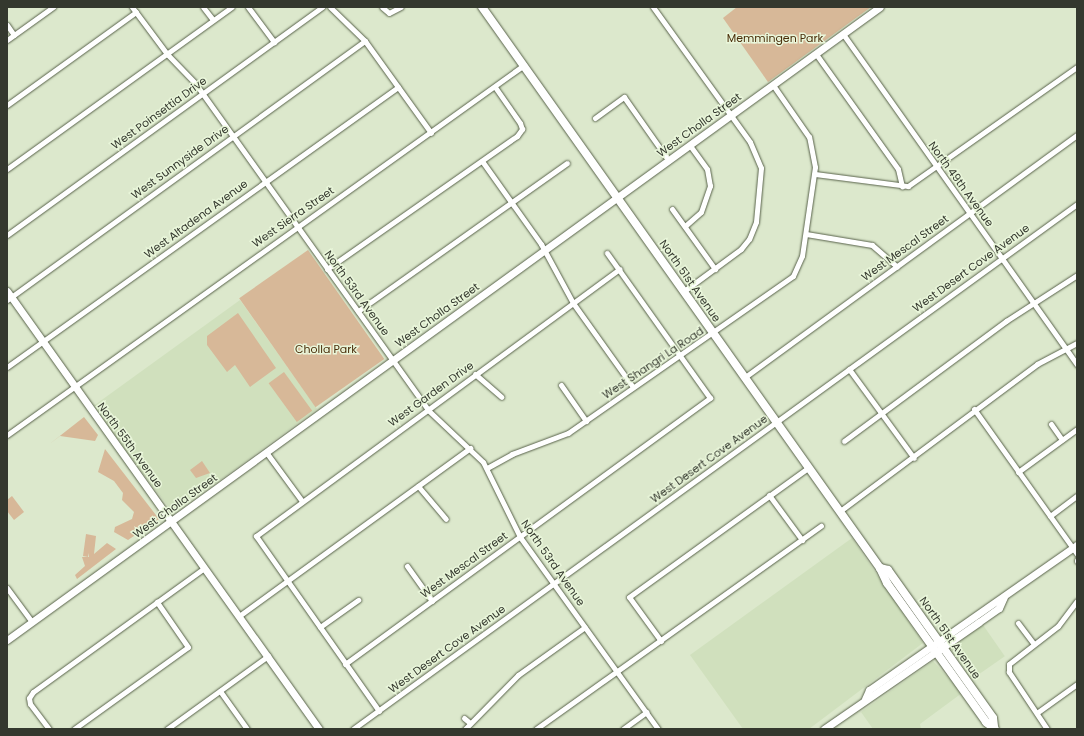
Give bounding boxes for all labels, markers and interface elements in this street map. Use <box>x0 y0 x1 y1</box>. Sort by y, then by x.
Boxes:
park label: Memmingen Park <box>727 31 823 45</box>
street label: West Poinsettia Drive <box>109 74 209 152</box>
street label: West Cholla Street <box>654 90 744 160</box>
street label: West Sunnyside Drive <box>129 122 231 202</box>
street label: North 49th Avenue <box>926 139 996 229</box>
street label: West Altadena Avenue <box>142 177 250 261</box>
street label: West Sierra Street <box>249 184 337 250</box>
street label: West Mescal Street <box>859 212 951 284</box>
street label: West Desert Cove Avenue <box>910 221 1032 315</box>
street label: North 51st Avenue <box>657 237 723 325</box>
street label: North 53rd Avenue <box>322 248 392 338</box>
street label: West Cholla Street <box>392 280 482 350</box>
street label: West Shangri La Road <box>600 324 706 402</box>
park label: Cholla Park <box>295 342 357 356</box>
street label: West Garden Drive <box>386 359 476 429</box>
street label: North 55th Avenue <box>95 400 165 490</box>
street label: West Desert Cove Avenue <box>648 412 770 506</box>
street label: West Cholla Street <box>130 471 220 541</box>
street label: North 53rd Avenue <box>518 517 588 609</box>
street label: West Mescal Street <box>418 529 510 601</box>
street label: North 51st Avenue <box>917 594 983 682</box>
street label: West Desert Cove Avenue <box>386 602 508 696</box>

